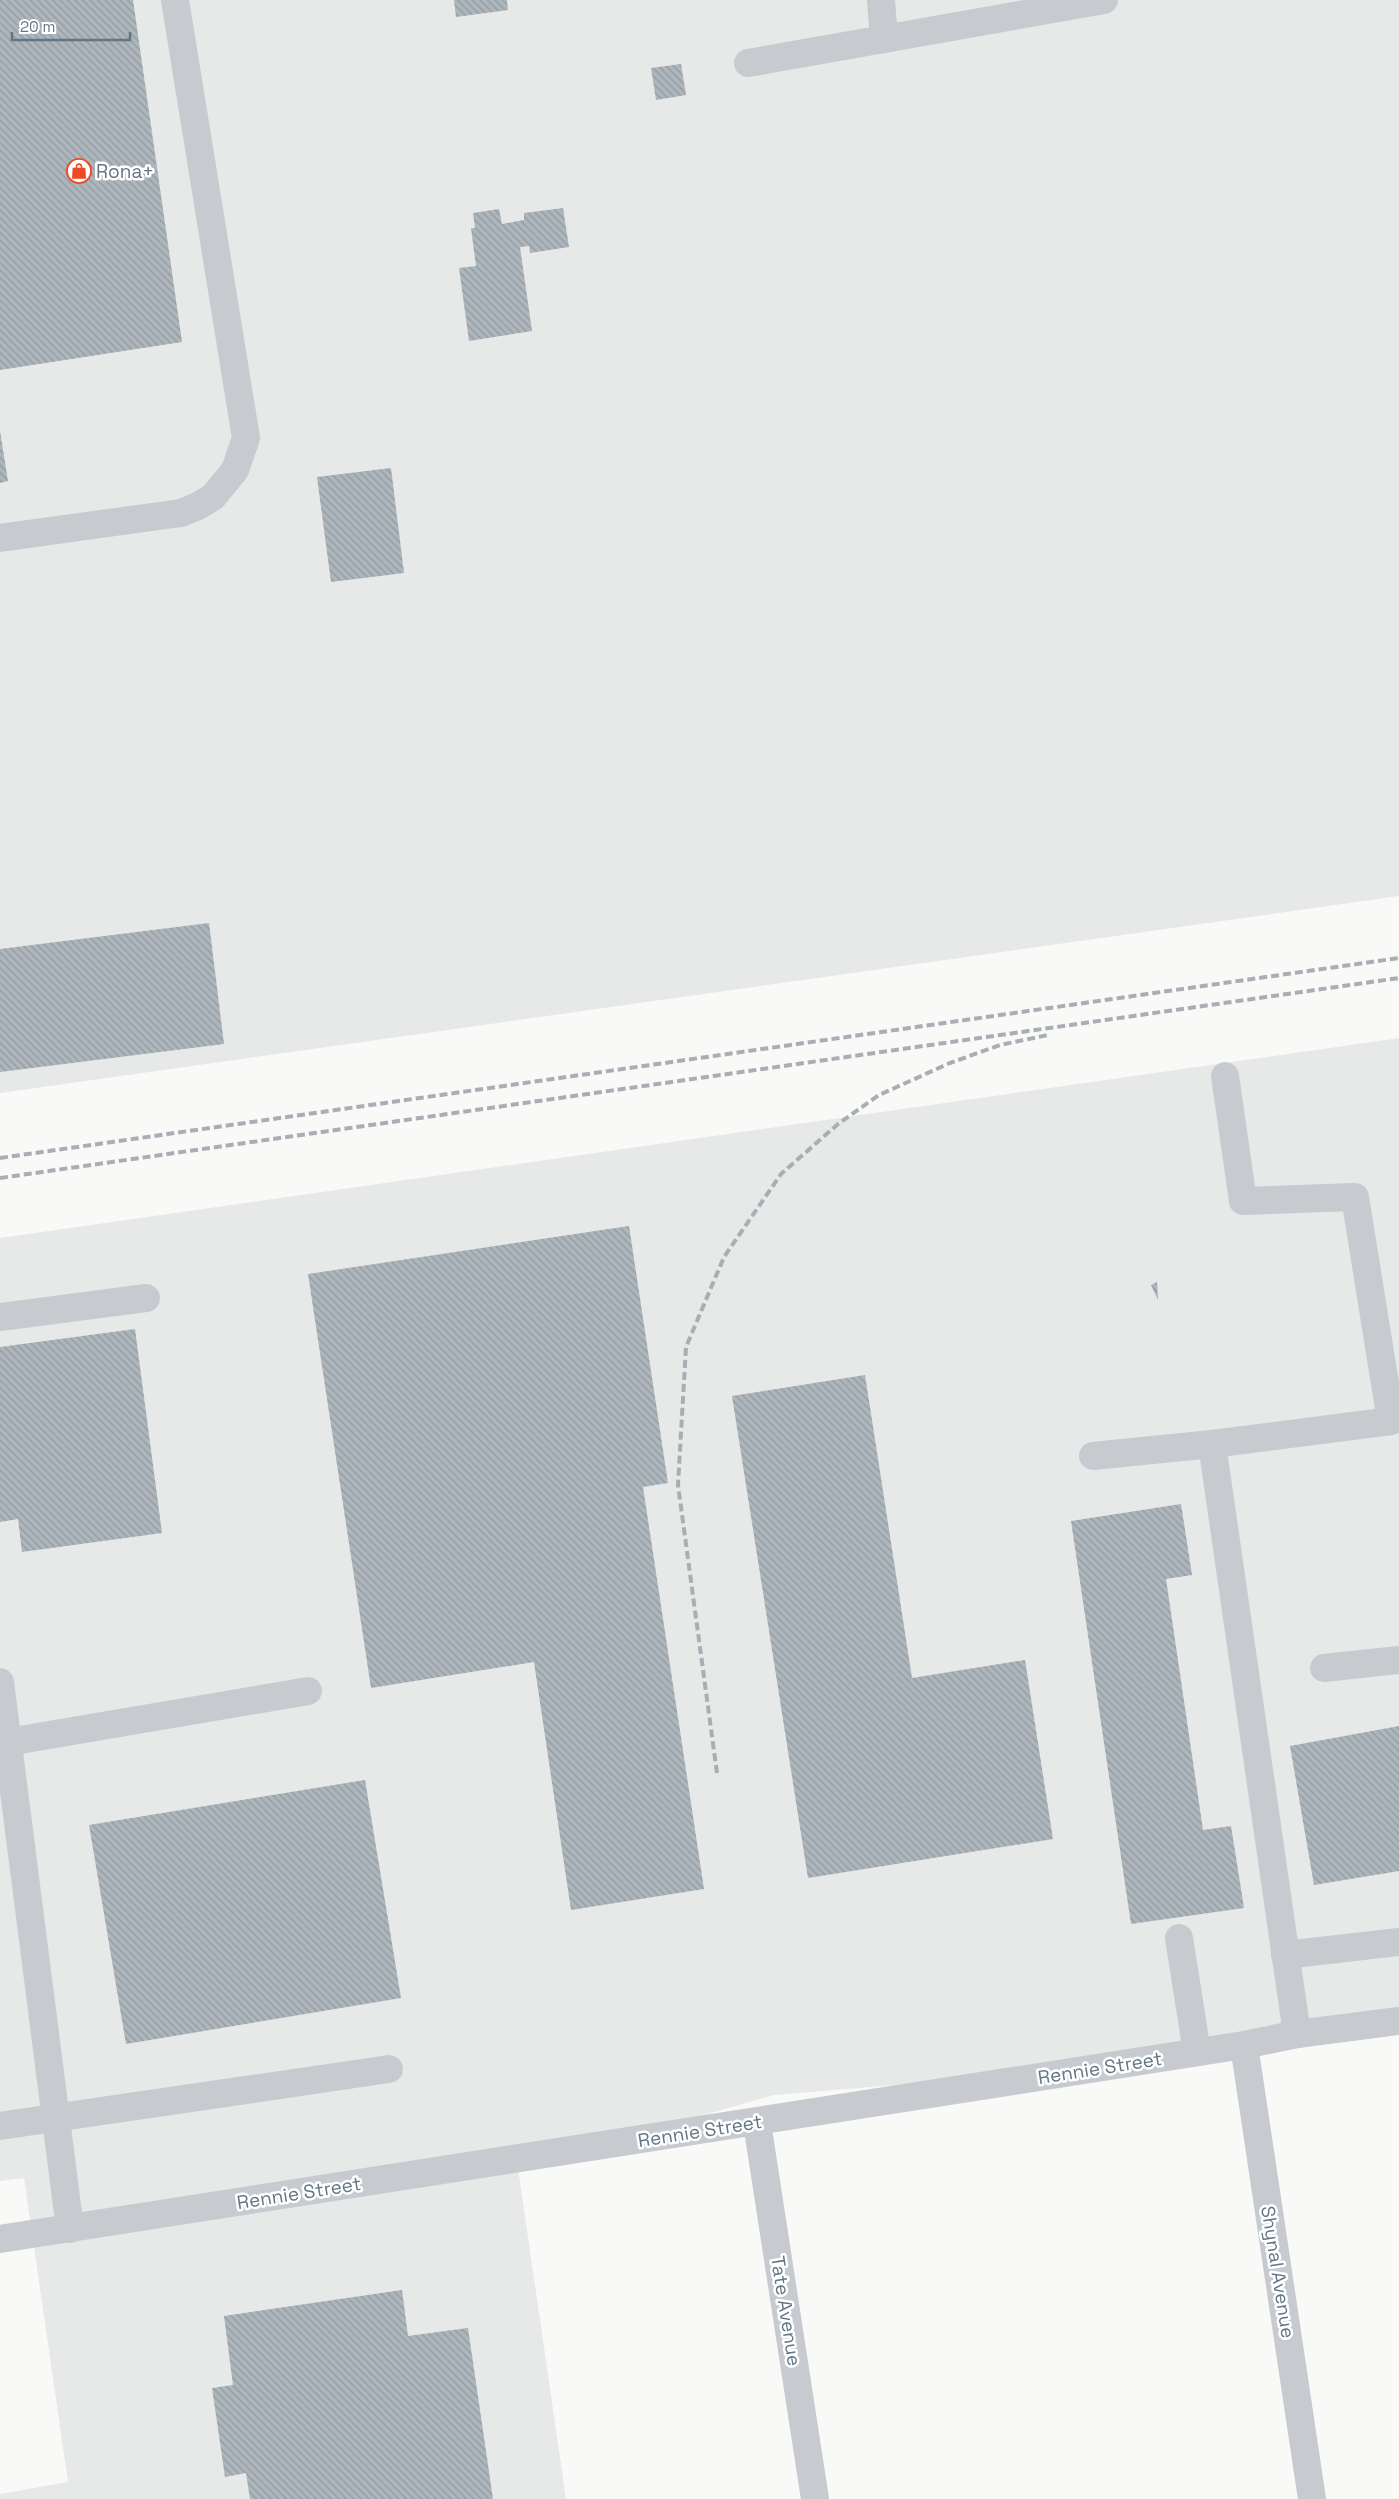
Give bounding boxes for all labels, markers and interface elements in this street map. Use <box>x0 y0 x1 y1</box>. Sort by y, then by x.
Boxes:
scale bar <box>12 10 130 42</box>
text: 20 m <box>20 17 55 36</box>
shop icon: Rona+ <box>66 158 92 184</box>
place label: Rona+ <box>96 159 154 184</box>
street label: Rennie Street <box>1036 2046 1164 2090</box>
street label: Rennie Street <box>636 2109 764 2153</box>
street label: Rennie Street <box>235 2171 363 2215</box>
street label: Shynal Avenue <box>1255 2204 1301 2340</box>
street label: Tate Avenue <box>765 2254 807 2368</box>

